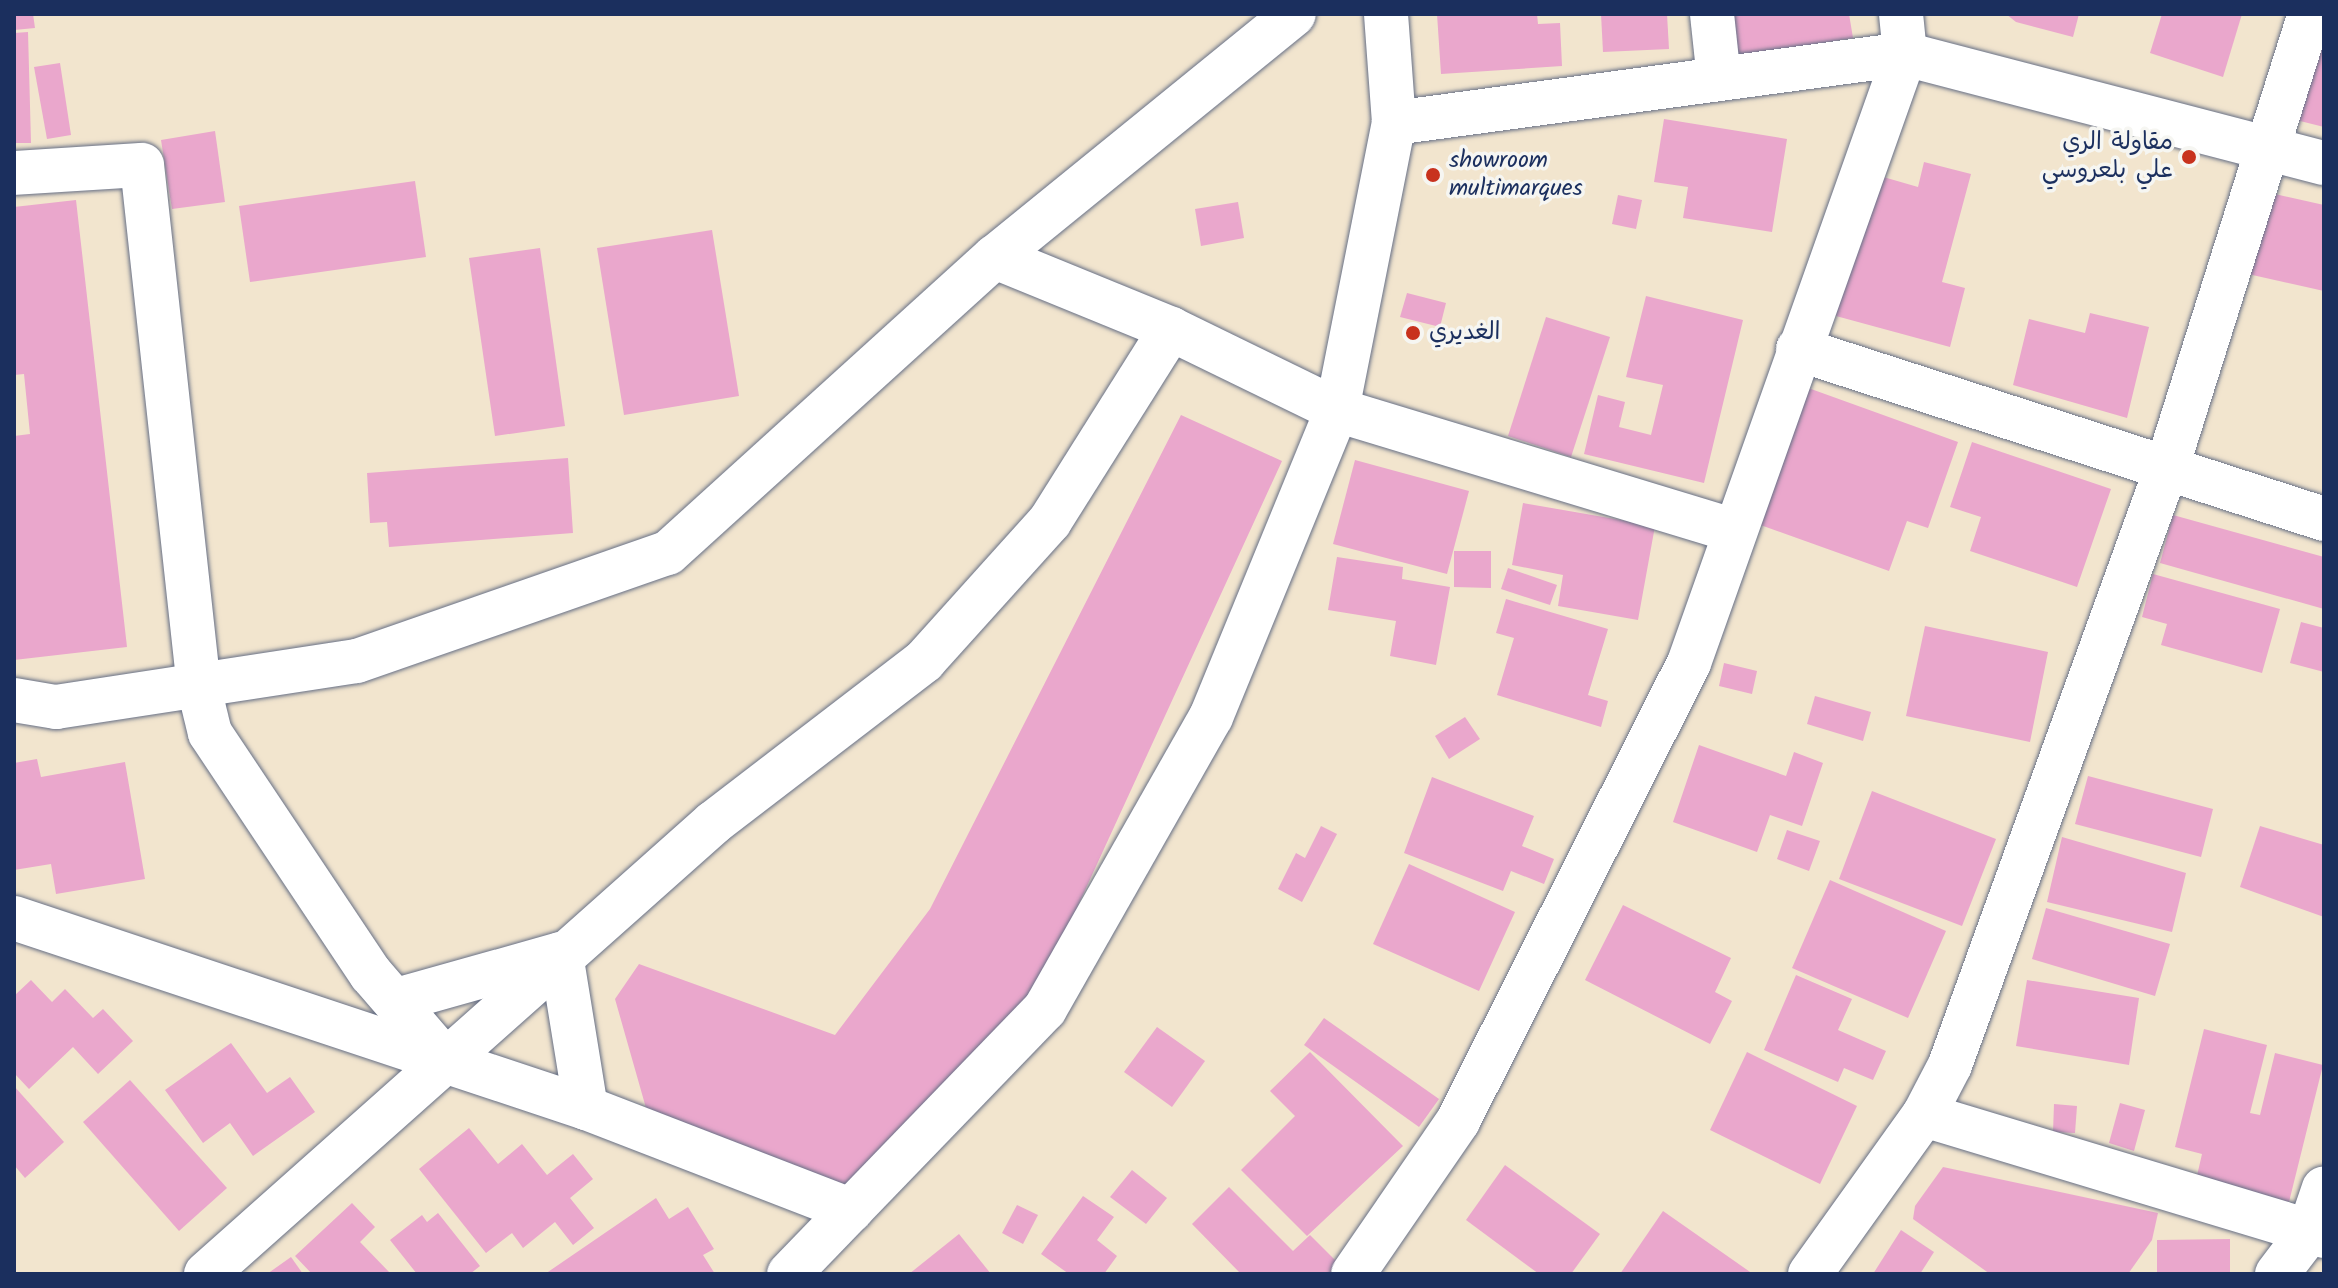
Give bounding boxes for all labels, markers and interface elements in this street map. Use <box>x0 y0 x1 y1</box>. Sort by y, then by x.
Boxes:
place label: مقاولة الري علي بلعروسي <box>2042 129 2173 185</box>
place label: showroom multimarques <box>1449 147 1583 203</box>
marker: مقاولة الري علي بلعروسي <box>2180 148 2198 166</box>
marker: showroom multimarques <box>1424 166 1442 184</box>
place label: الغديري <box>1429 319 1500 347</box>
marker: الغديري <box>1404 324 1422 342</box>

